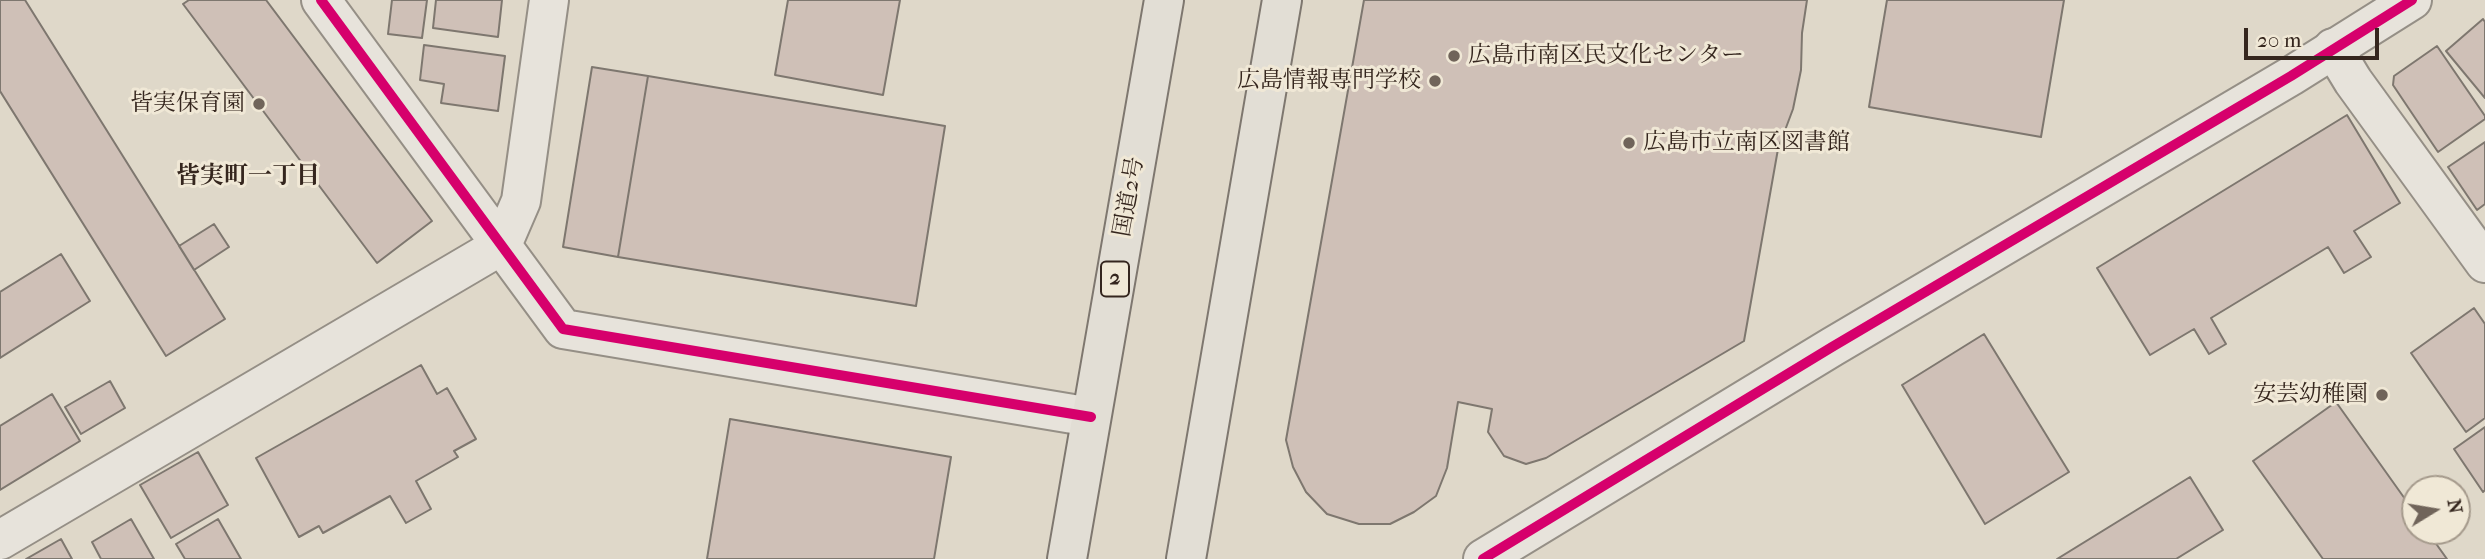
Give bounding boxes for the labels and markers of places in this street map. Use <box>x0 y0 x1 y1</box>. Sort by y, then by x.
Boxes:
place label: 広島市南区民文化センター <box>1468 42 1744 70</box>
marker: 広島市南区民文化センター <box>1446 48 1462 64</box>
place label: 広島情報専門学校 <box>1237 67 1421 95</box>
marker: 広島情報専門学校 <box>1427 73 1443 89</box>
place label: 皆実保育園 <box>130 90 245 118</box>
marker: 皆実保育園 <box>251 96 267 112</box>
place label: 広島市立南区図書館 <box>1643 129 1850 157</box>
marker: 広島市立南区図書館 <box>1621 135 1637 151</box>
place label: 安芸幼稚園 <box>2253 381 2368 409</box>
marker: 安芸幼稚園 <box>2374 387 2390 403</box>

